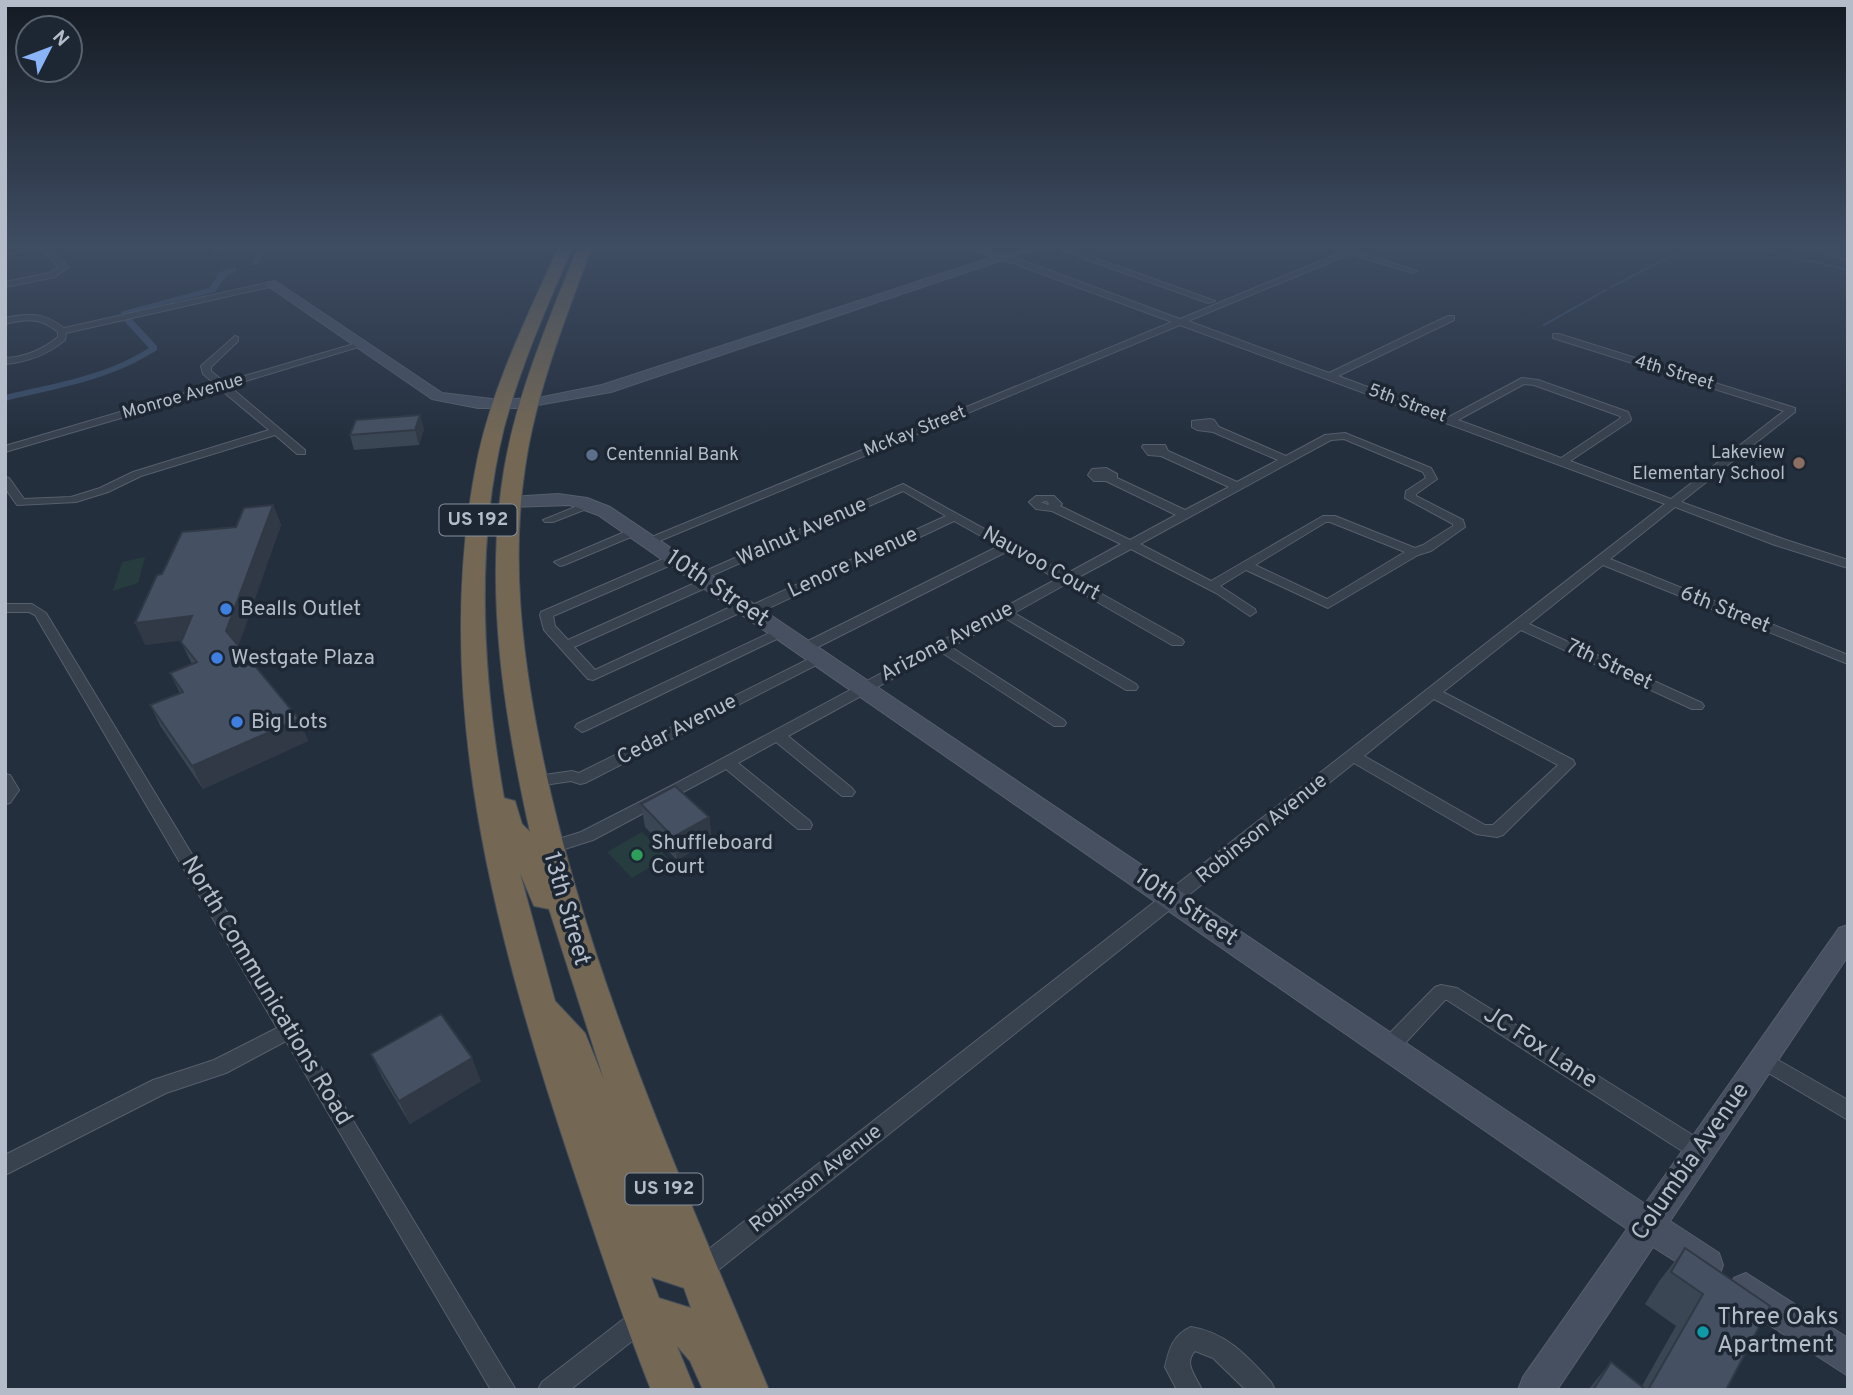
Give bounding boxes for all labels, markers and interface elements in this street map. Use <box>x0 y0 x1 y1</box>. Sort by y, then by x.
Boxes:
north arrow <box>14 14 84 84</box>
text: N <box>47 26 74 52</box>
street label: 4th Street <box>1632 350 1716 396</box>
street label: Monroe Avenue <box>120 369 246 425</box>
street label: 5th Street <box>1365 379 1449 429</box>
street label: McKay Street <box>861 401 969 463</box>
place label: Lakeview Elementary School <box>1632 442 1785 486</box>
place label: Centennial Bank <box>606 444 739 467</box>
marker: Centennial Bank <box>584 447 600 463</box>
marker: Lakeview Elementary School <box>1791 455 1807 471</box>
street label: Walnut Avenue <box>733 491 871 573</box>
road number: US 192 <box>440 505 516 536</box>
street label: Lenore Avenue <box>784 521 922 605</box>
street label: Nauvoo Court <box>977 521 1105 607</box>
street label: 10th Street <box>660 544 774 634</box>
street label: 6th Street <box>1676 580 1774 640</box>
place label: Bealls Outlet <box>240 596 361 623</box>
street label: Arizona Avenue <box>876 596 1018 688</box>
marker: Bealls Outlet <box>218 601 234 617</box>
street label: 7th Street <box>1561 633 1657 697</box>
place label: Westgate Plaza <box>231 645 375 672</box>
marker: Westgate Plaza <box>209 650 225 666</box>
street label: Cedar Avenue <box>613 688 741 772</box>
place label: Big Lots <box>251 709 328 736</box>
marker: Big Lots <box>229 714 245 730</box>
street label: Robinson Avenue <box>1191 768 1333 890</box>
place label: Shuffleboard Court <box>651 830 773 881</box>
marker: Shuffleboard Court <box>629 847 645 863</box>
street label: 13th Street <box>535 849 597 969</box>
street label: North Communications Road <box>174 851 358 1131</box>
street label: 10th Street <box>1129 863 1243 953</box>
street label: JC Fox Lane <box>1477 1000 1603 1096</box>
street label: Columbia Avenue <box>1625 1077 1757 1247</box>
street label: Robinson Avenue <box>744 1119 888 1239</box>
road number: US 192 <box>626 1174 702 1204</box>
place label: Three Oaks Apartment <box>1717 1303 1839 1361</box>
marker: Three Oaks Apartment <box>1695 1324 1711 1340</box>

